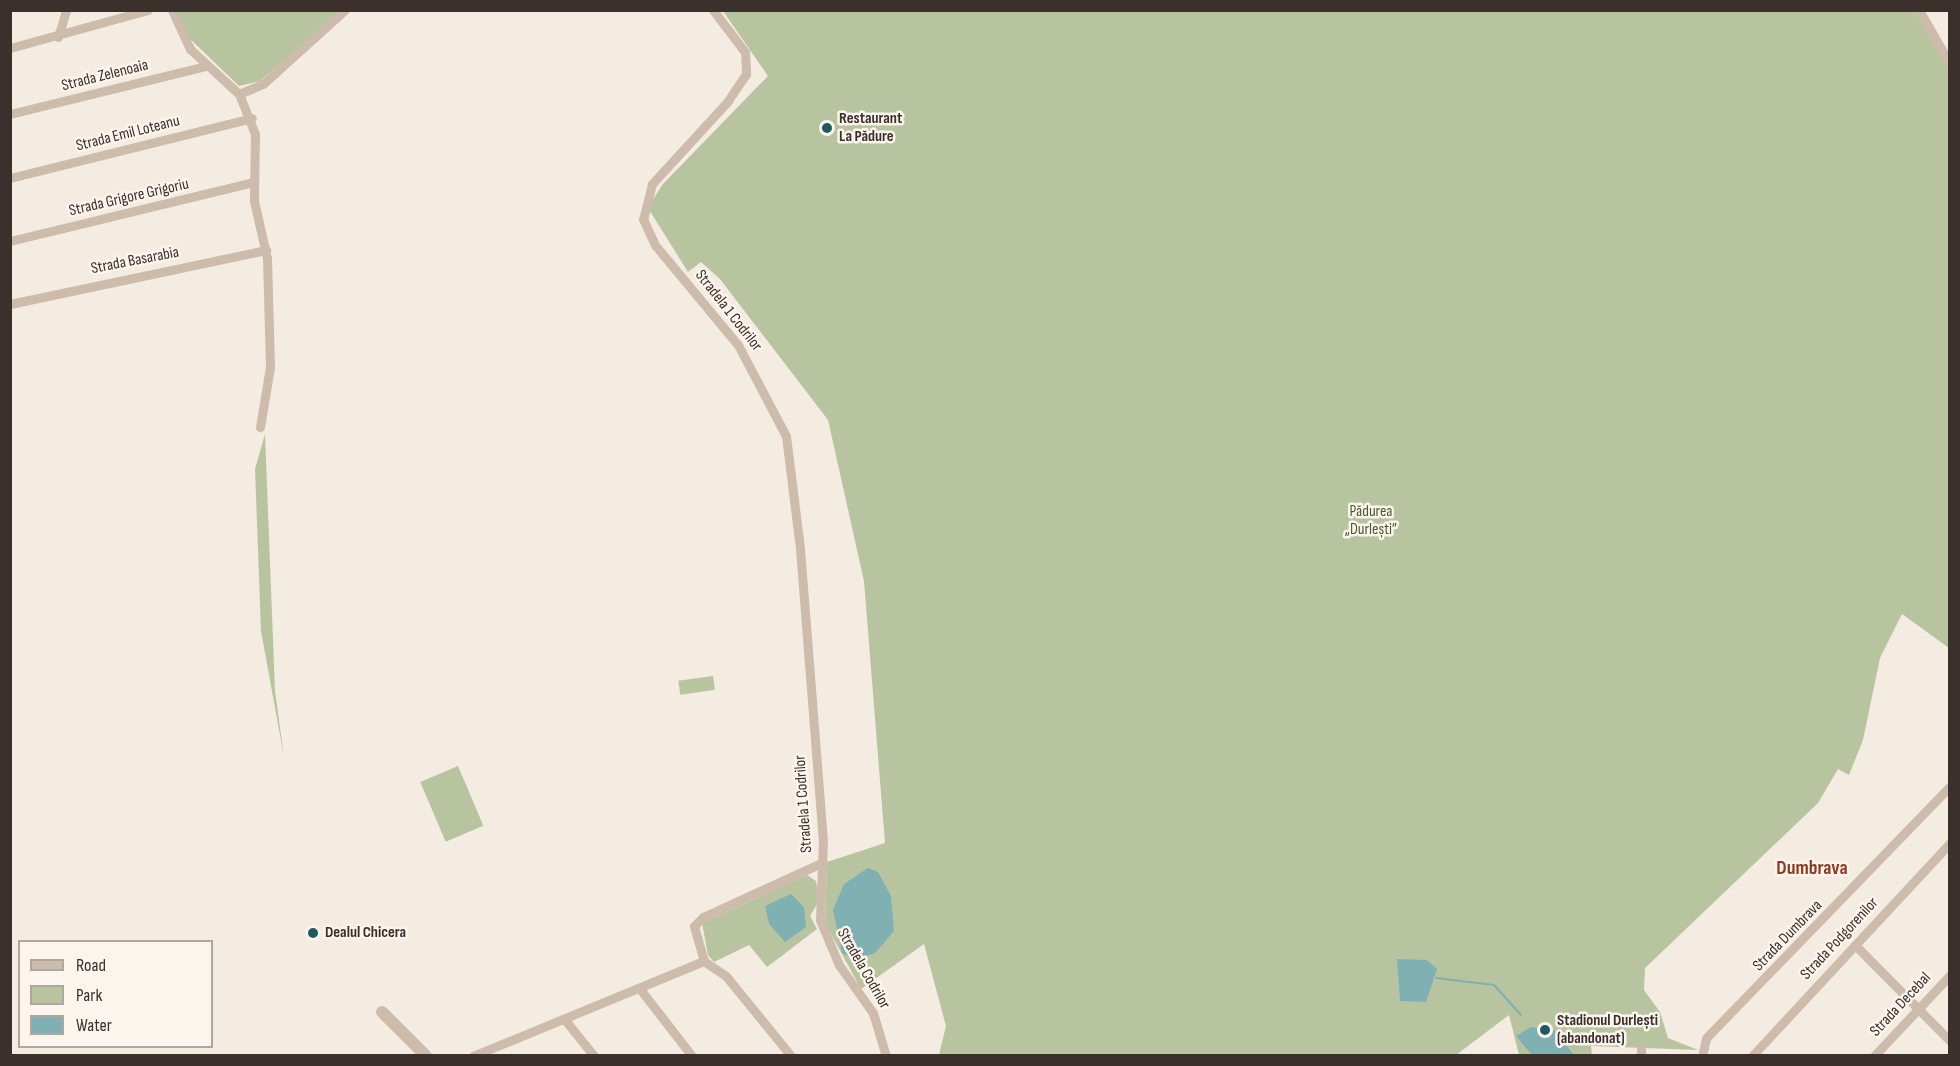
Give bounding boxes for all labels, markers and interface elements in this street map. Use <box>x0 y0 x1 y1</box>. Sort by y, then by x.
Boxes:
street label: Strada Zelenoaia <box>60 56 150 96</box>
place label: Restaurant La Pădure <box>839 109 902 147</box>
street label: Strada Emil Loteanu <box>74 112 182 156</box>
marker: Restaurant La Pădure <box>820 121 834 135</box>
street label: Strada Grigore Grigoriu <box>67 175 191 221</box>
street label: Strada Basarabia <box>89 243 181 279</box>
street label: Stradela 1 Codrilor <box>690 267 766 355</box>
park label: Pădurea „Durlești” <box>1345 502 1397 540</box>
street label: Stradela 1 Codrilor <box>791 755 817 853</box>
district label: Dumbrava <box>1776 856 1848 880</box>
street label: Strada Podgorenilor <box>1797 894 1883 984</box>
street label: Strada Dumbrava <box>1749 896 1827 976</box>
place label: Dealul Chicera <box>325 923 406 943</box>
street label: Stradela Codrilor <box>832 925 894 1013</box>
marker: Dealul Chicera <box>306 926 320 940</box>
legend <box>18 940 213 1048</box>
text: Road <box>76 955 106 976</box>
street label: Strada Decebal <box>1867 969 1935 1041</box>
text: Park <box>76 985 102 1006</box>
place label: Stadionul Durlești (abandonat) <box>1557 1011 1658 1049</box>
text: Water <box>76 1015 112 1036</box>
marker: Stadionul Durlești (abandonat) <box>1538 1023 1552 1037</box>

